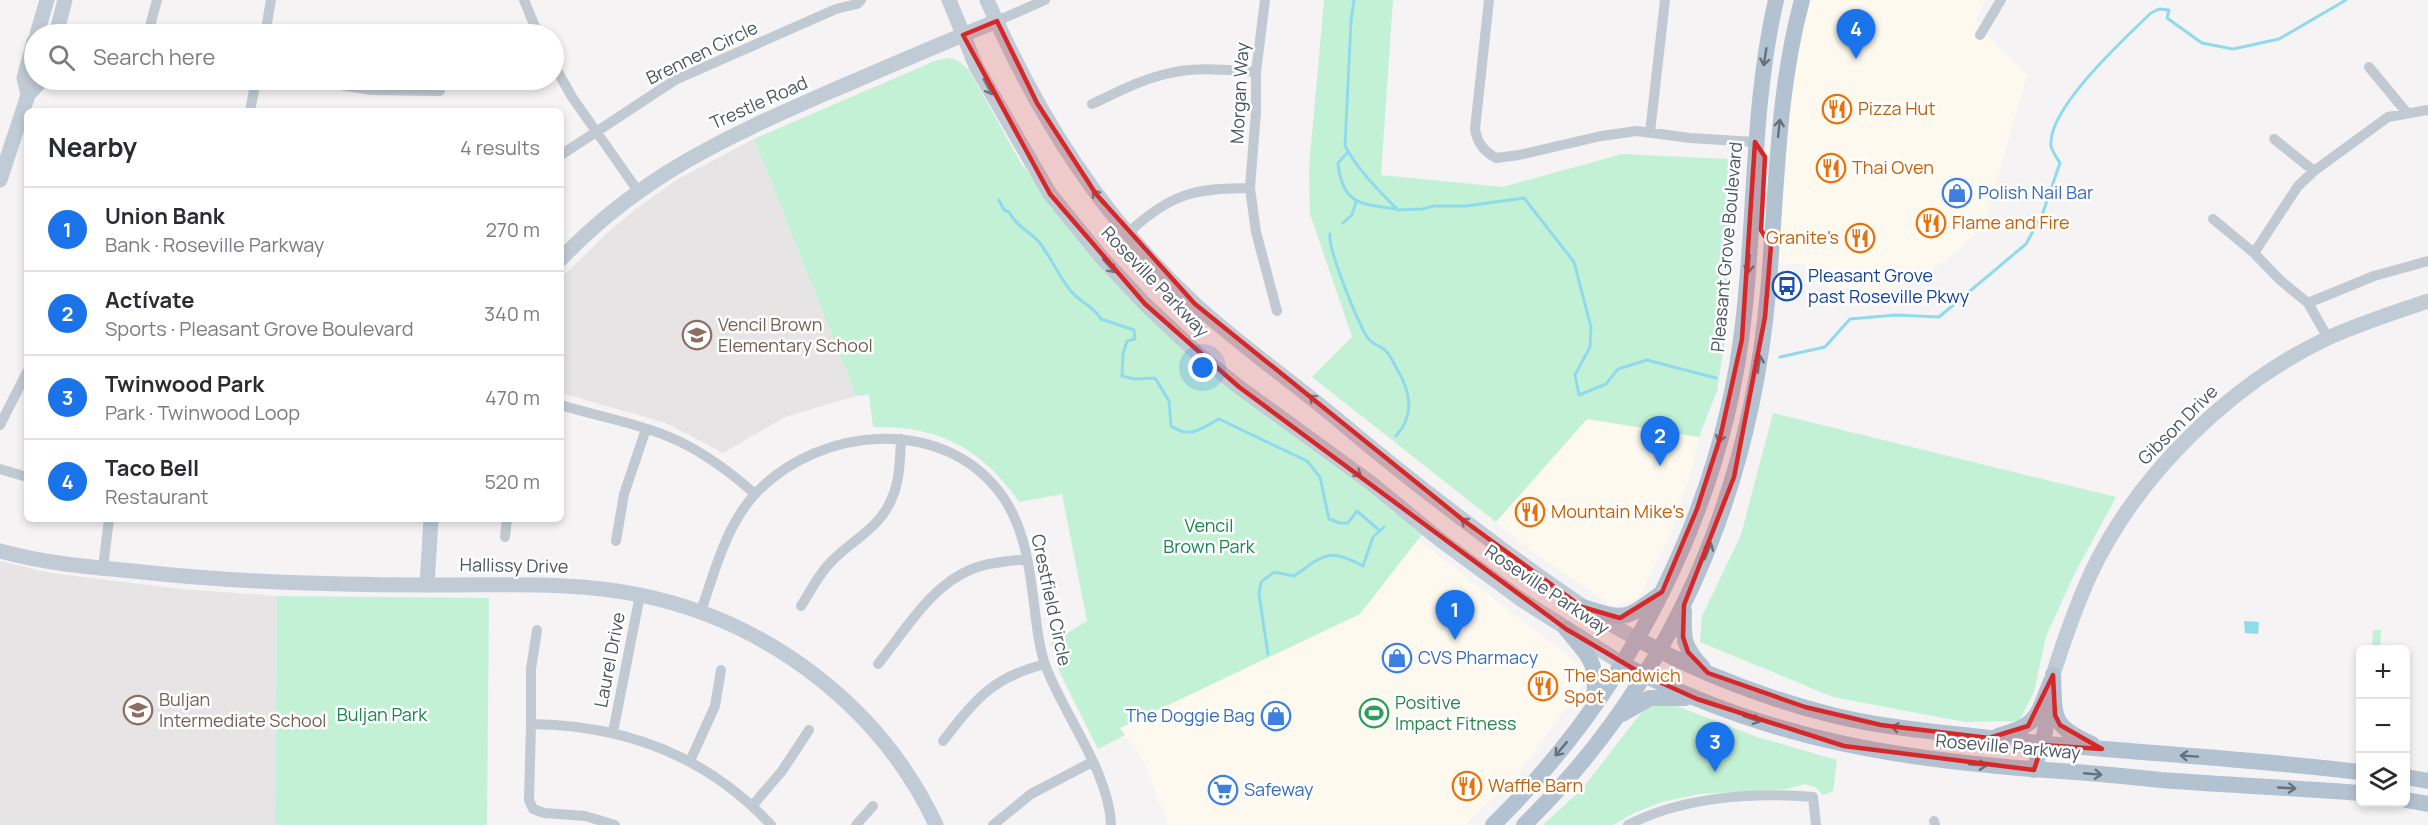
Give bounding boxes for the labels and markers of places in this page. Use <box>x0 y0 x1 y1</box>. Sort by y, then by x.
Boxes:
pin: 4 <box>1836 10 1876 59</box>
restaurant icon: Pizza Hut <box>1821 93 1853 125</box>
place label: Pizza Hut <box>1858 96 1935 120</box>
restaurant icon: Thai Oven <box>1815 152 1847 184</box>
place label: Thai Oven <box>1852 155 1934 179</box>
shop icon: Polish Nail Bar <box>1941 177 1973 209</box>
place label: Polish Nail Bar <box>1978 180 2094 204</box>
restaurant icon: Flame and Fire <box>1915 207 1947 239</box>
place label: Flame and Fire <box>1952 210 2070 234</box>
restaurant icon: Granite's <box>1844 222 1876 254</box>
place label: Granite's <box>1766 225 1839 249</box>
place label: Pleasant Grove past Roseville Pkwy <box>1808 263 1970 308</box>
bus stop icon: Pleasant Grove past Roseville Pkwy <box>1771 270 1803 302</box>
place label: Vencil Brown Elementary School <box>718 312 873 357</box>
school or university icon: Vencil Brown Elementary School <box>681 319 713 351</box>
pin: 2 <box>1640 416 1680 466</box>
restaurant icon: Mountain Mike's <box>1514 496 1546 528</box>
place label: Mountain Mike's <box>1551 499 1684 523</box>
pin: 1 <box>1436 590 1474 640</box>
shop icon: CVS Pharmacy <box>1381 642 1413 674</box>
place label: CVS Pharmacy <box>1418 645 1539 669</box>
place label: The Sandwich Spot <box>1564 663 1681 708</box>
restaurant icon: The Sandwich Spot <box>1527 670 1559 702</box>
place label: Buljan Intermediate School <box>159 687 327 732</box>
place label: Positive Impact Fitness <box>1395 690 1516 735</box>
school or university icon: Buljan Intermediate School <box>122 694 154 726</box>
sports icon: Positive Impact Fitness <box>1358 697 1390 729</box>
shop icon: The Doggie Bag <box>1260 700 1292 732</box>
place label: The Doggie Bag <box>1125 703 1255 727</box>
pin: 3 <box>1696 722 1734 772</box>
restaurant icon: Waffle Barn <box>1451 770 1483 802</box>
place label: Waffle Barn <box>1488 773 1583 797</box>
supermarket icon: Safeway <box>1207 774 1239 806</box>
place label: Safeway <box>1244 777 1314 801</box>

